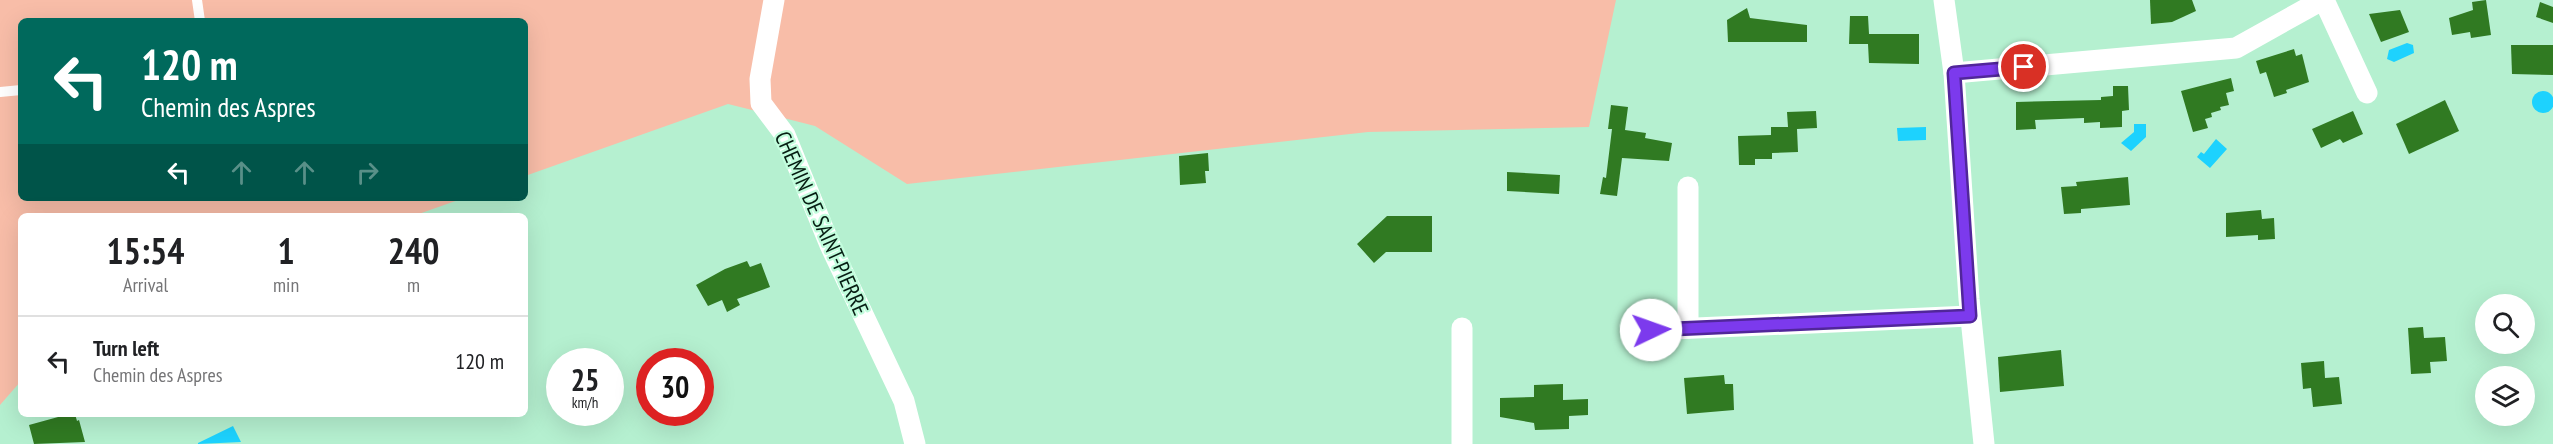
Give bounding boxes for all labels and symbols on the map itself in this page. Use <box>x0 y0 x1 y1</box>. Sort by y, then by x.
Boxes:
pin <box>1998 41 2049 92</box>
street label: CHEMIN DE SAINT-PIERRE <box>769 127 875 319</box>
position arrow <box>1619 298 1683 362</box>
speed limit sign: 30 <box>636 348 714 426</box>

